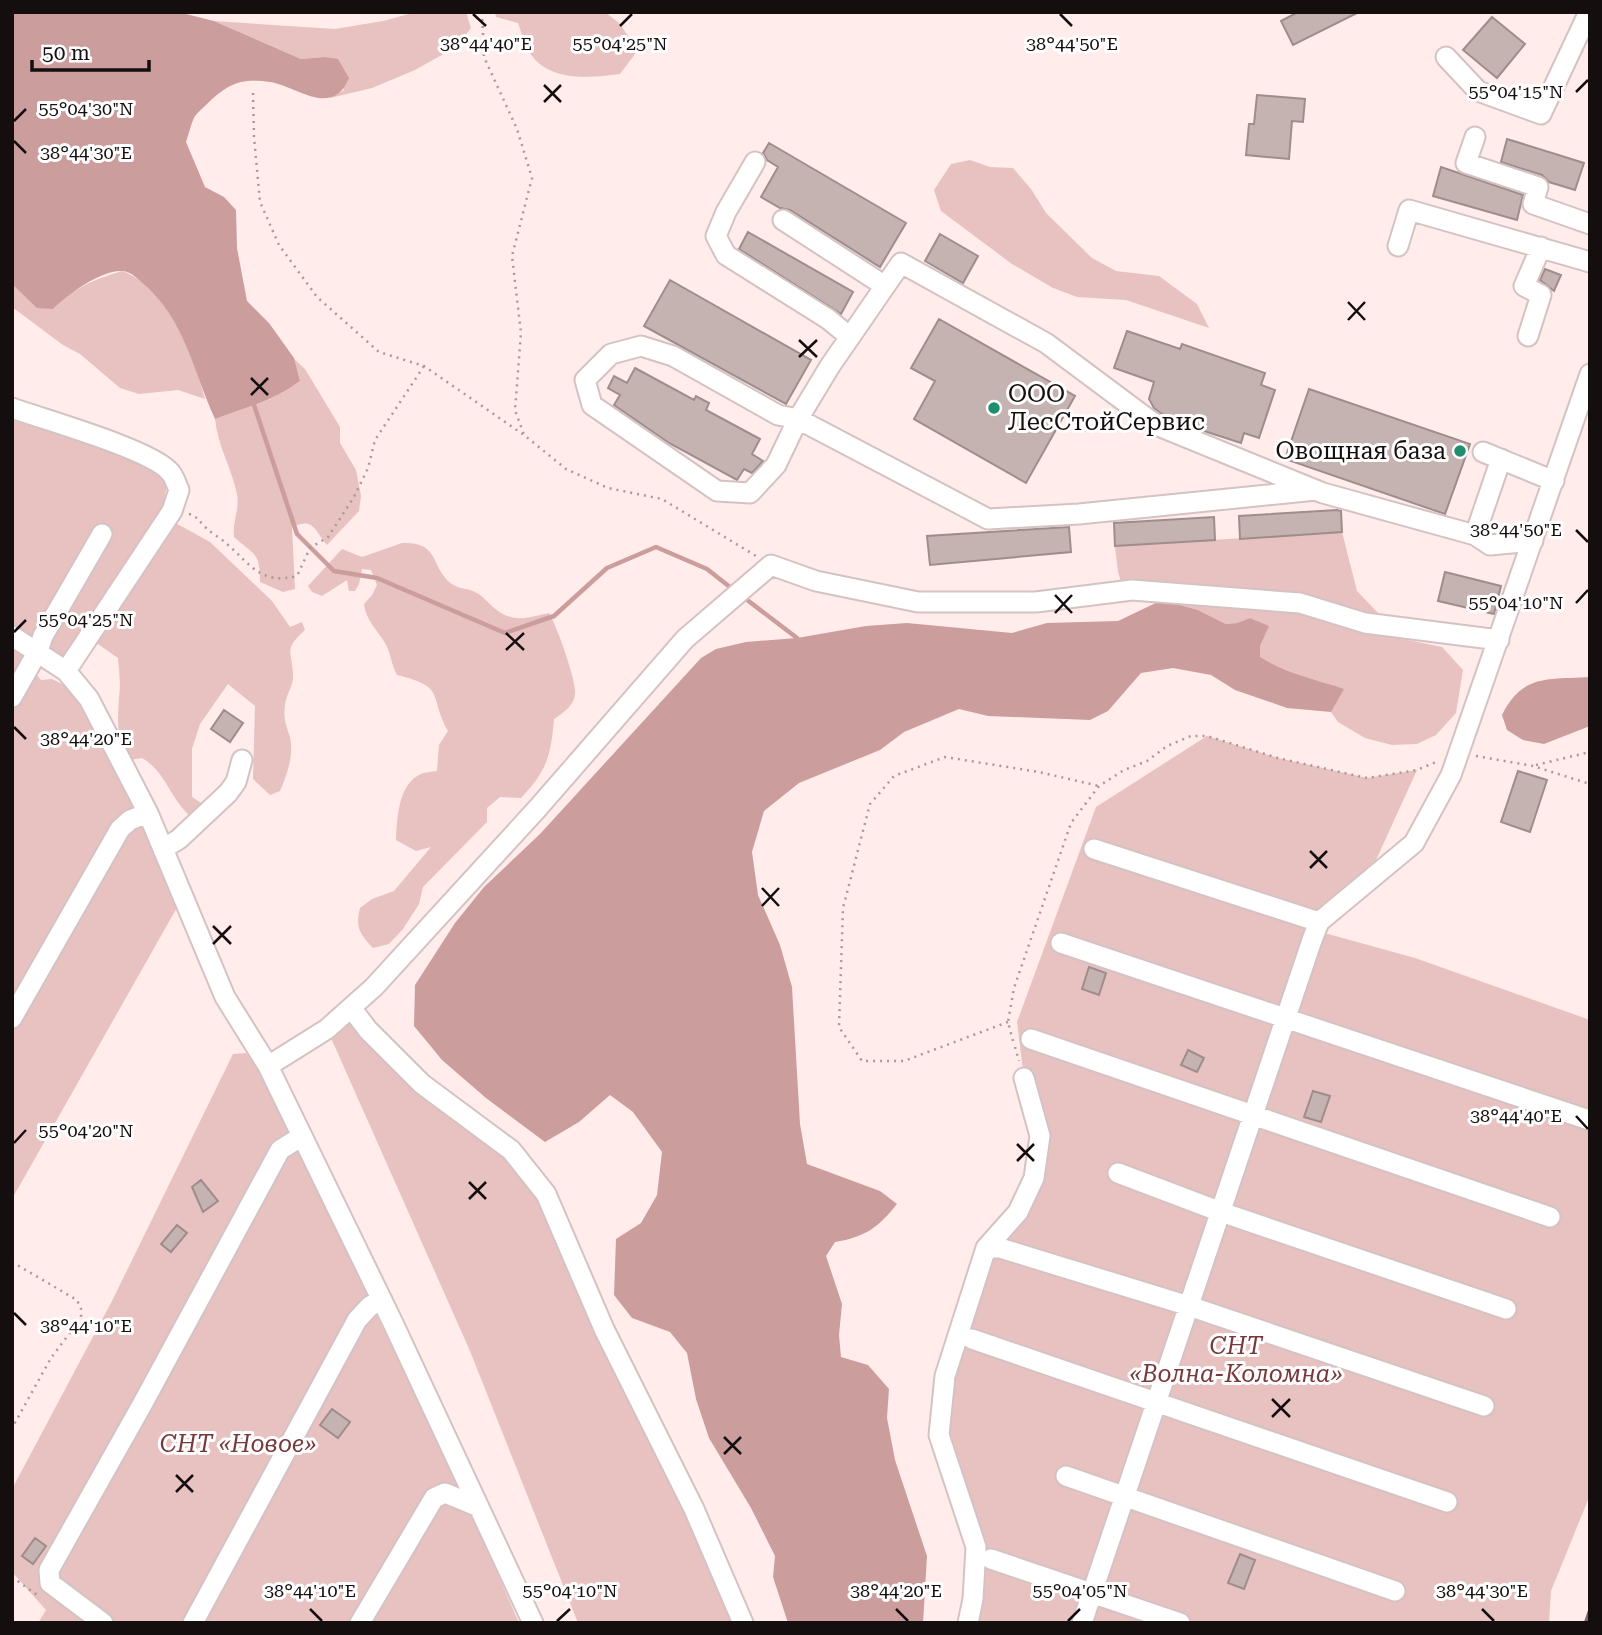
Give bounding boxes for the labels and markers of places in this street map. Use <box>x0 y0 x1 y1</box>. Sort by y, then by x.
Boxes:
place label: ООО ЛесСтойСервис <box>1008 380 1205 436</box>
marker: ООО ЛесСтойСервис <box>986 400 1002 416</box>
place label: Овощная база <box>1275 437 1446 465</box>
marker: Овощная база <box>1452 443 1468 459</box>

